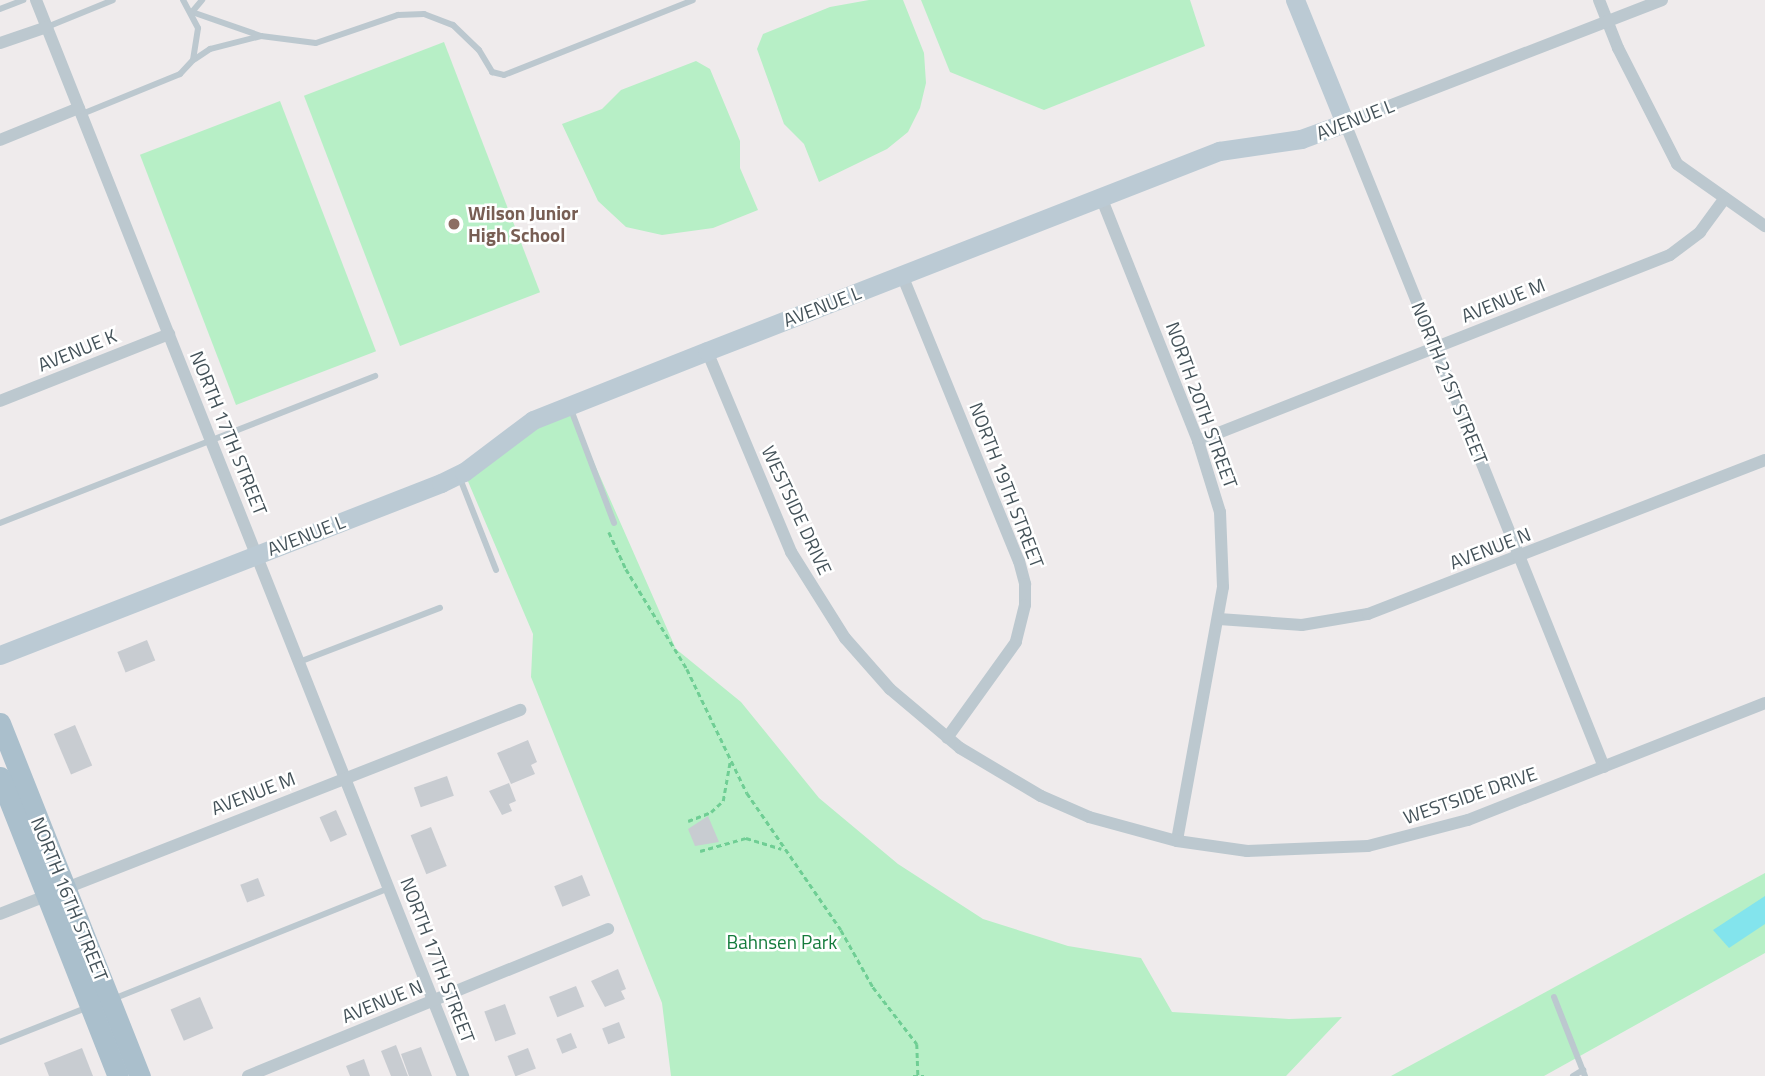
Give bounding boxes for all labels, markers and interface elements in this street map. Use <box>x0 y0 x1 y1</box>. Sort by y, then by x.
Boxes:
street label: AVENUE L <box>1313 94 1397 144</box>
place label: Wilson Junior High School <box>468 202 578 246</box>
marker: Wilson Junior High School <box>446 216 462 232</box>
street label: AVENUE M <box>1458 273 1548 327</box>
street label: AVENUE L <box>780 281 864 331</box>
street label: NORTH 21ST STREET <box>1407 299 1493 467</box>
street label: NORTH 20TH STREET <box>1161 319 1243 491</box>
street label: AVENUE K <box>34 324 120 376</box>
street label: NORTH 17TH STREET <box>186 348 272 518</box>
street label: NORTH 19TH STREET <box>965 399 1049 571</box>
street label: WESTSIDE DRIVE <box>757 442 837 578</box>
street label: AVENUE L <box>264 510 348 560</box>
street label: AVENUE N <box>1446 522 1534 574</box>
street label: WESTSIDE DRIVE <box>1400 761 1540 829</box>
street label: AVENUE M <box>208 767 298 819</box>
street label: NORTH 16TH STREET <box>27 814 113 984</box>
street label: NORTH 17TH STREET <box>396 874 480 1046</box>
park label: Bahnsen Park <box>727 931 837 953</box>
street label: AVENUE N <box>338 975 426 1027</box>

